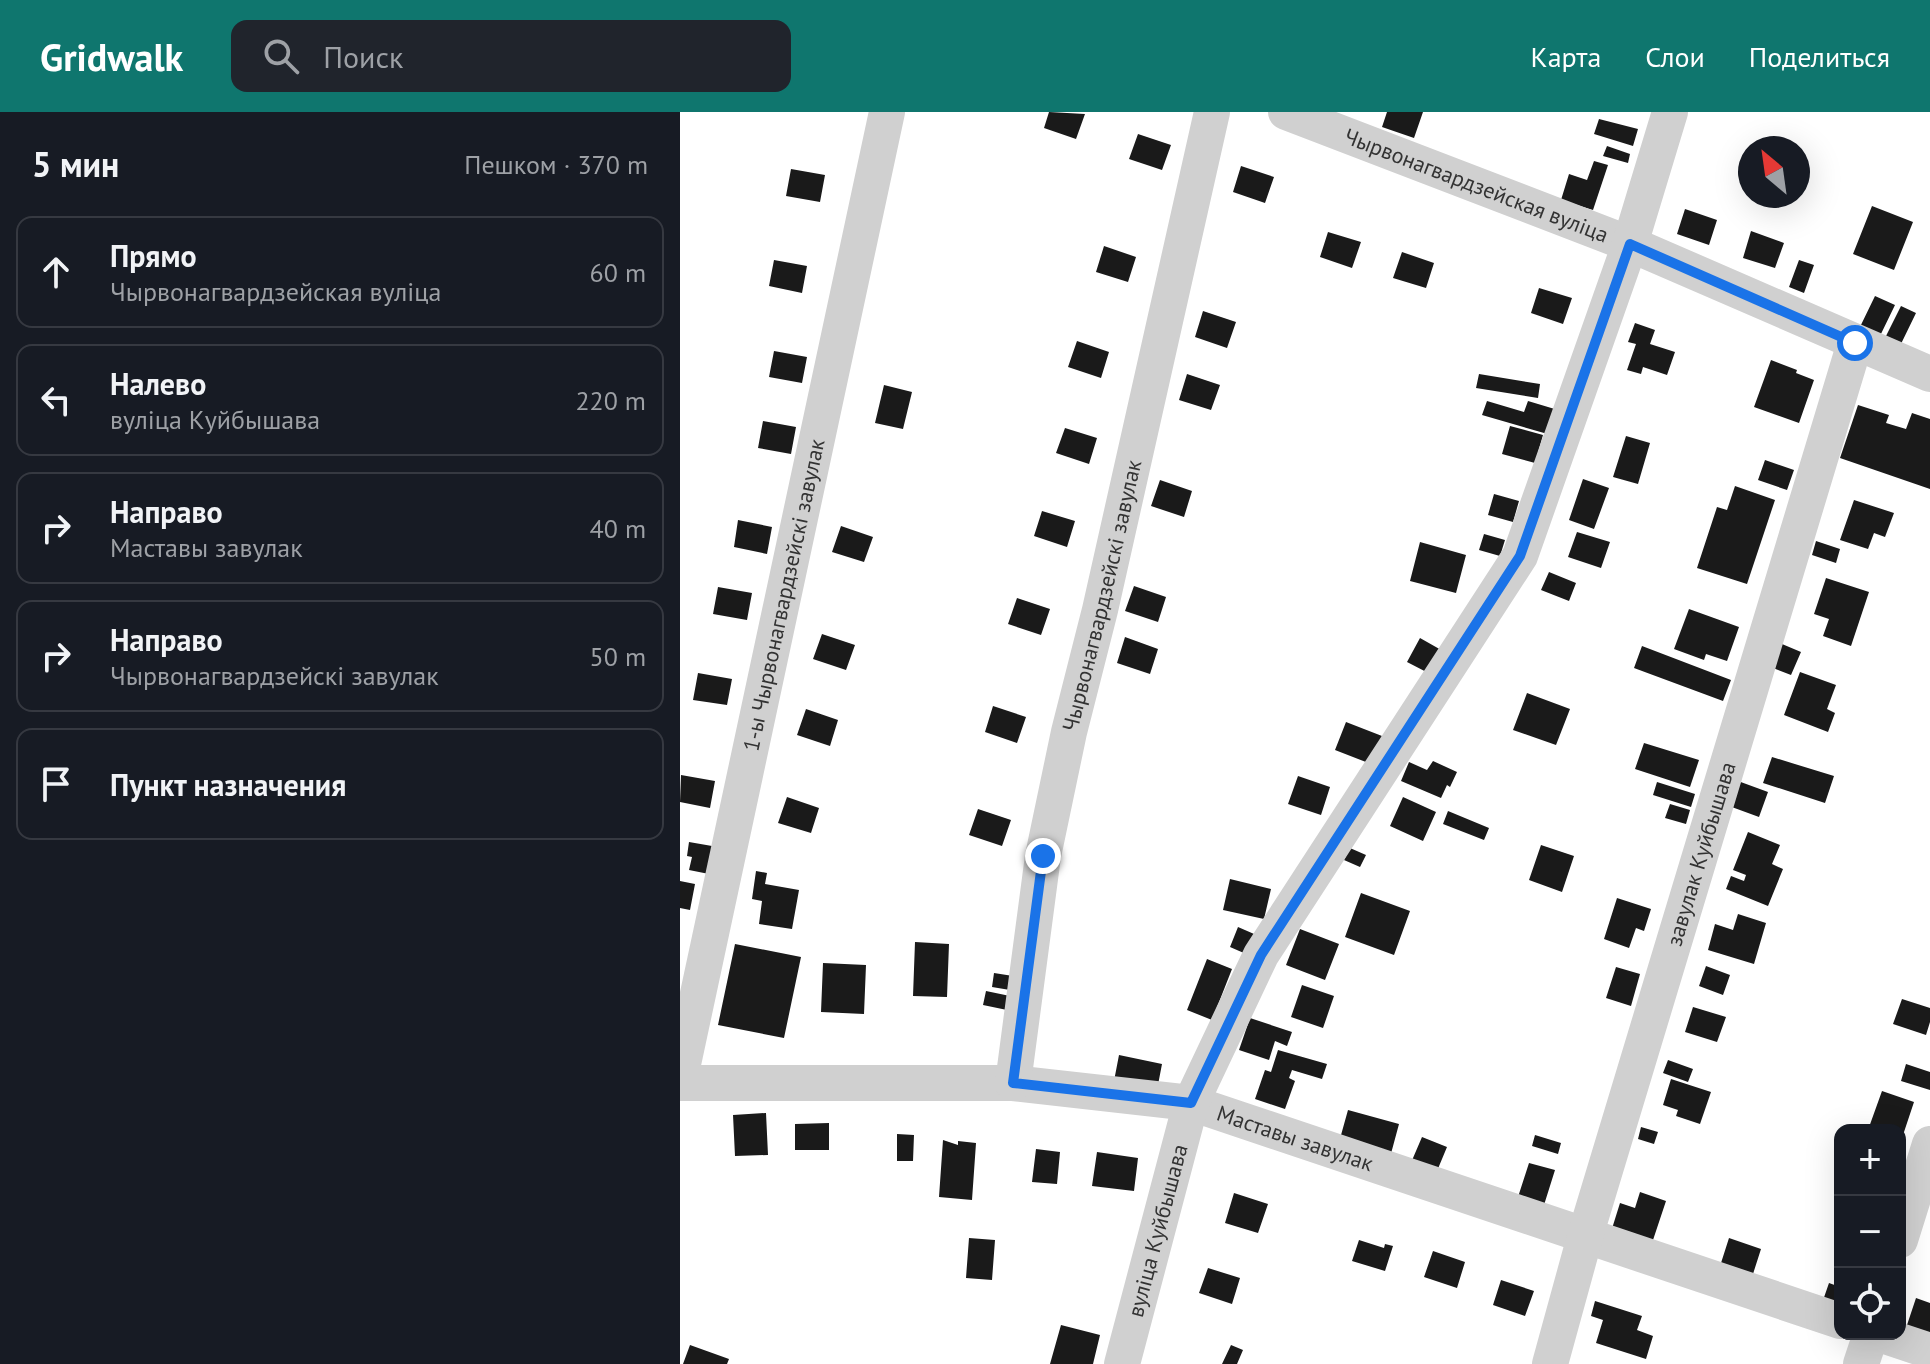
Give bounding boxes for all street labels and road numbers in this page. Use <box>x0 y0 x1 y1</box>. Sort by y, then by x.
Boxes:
street label: Чырвонагвардзейская вуліца <box>1340 122 1612 248</box>
street label: 1-ы Чырвонагвардзейскі завулак <box>736 436 831 754</box>
street label: Чырвонагвардзейскі завулак <box>1056 457 1147 734</box>
street label: завулак Куйбышава <box>1660 758 1742 949</box>
street label: Маставы завулак <box>1213 1099 1377 1177</box>
street label: вуліца Куйбышава <box>1121 1141 1194 1320</box>

